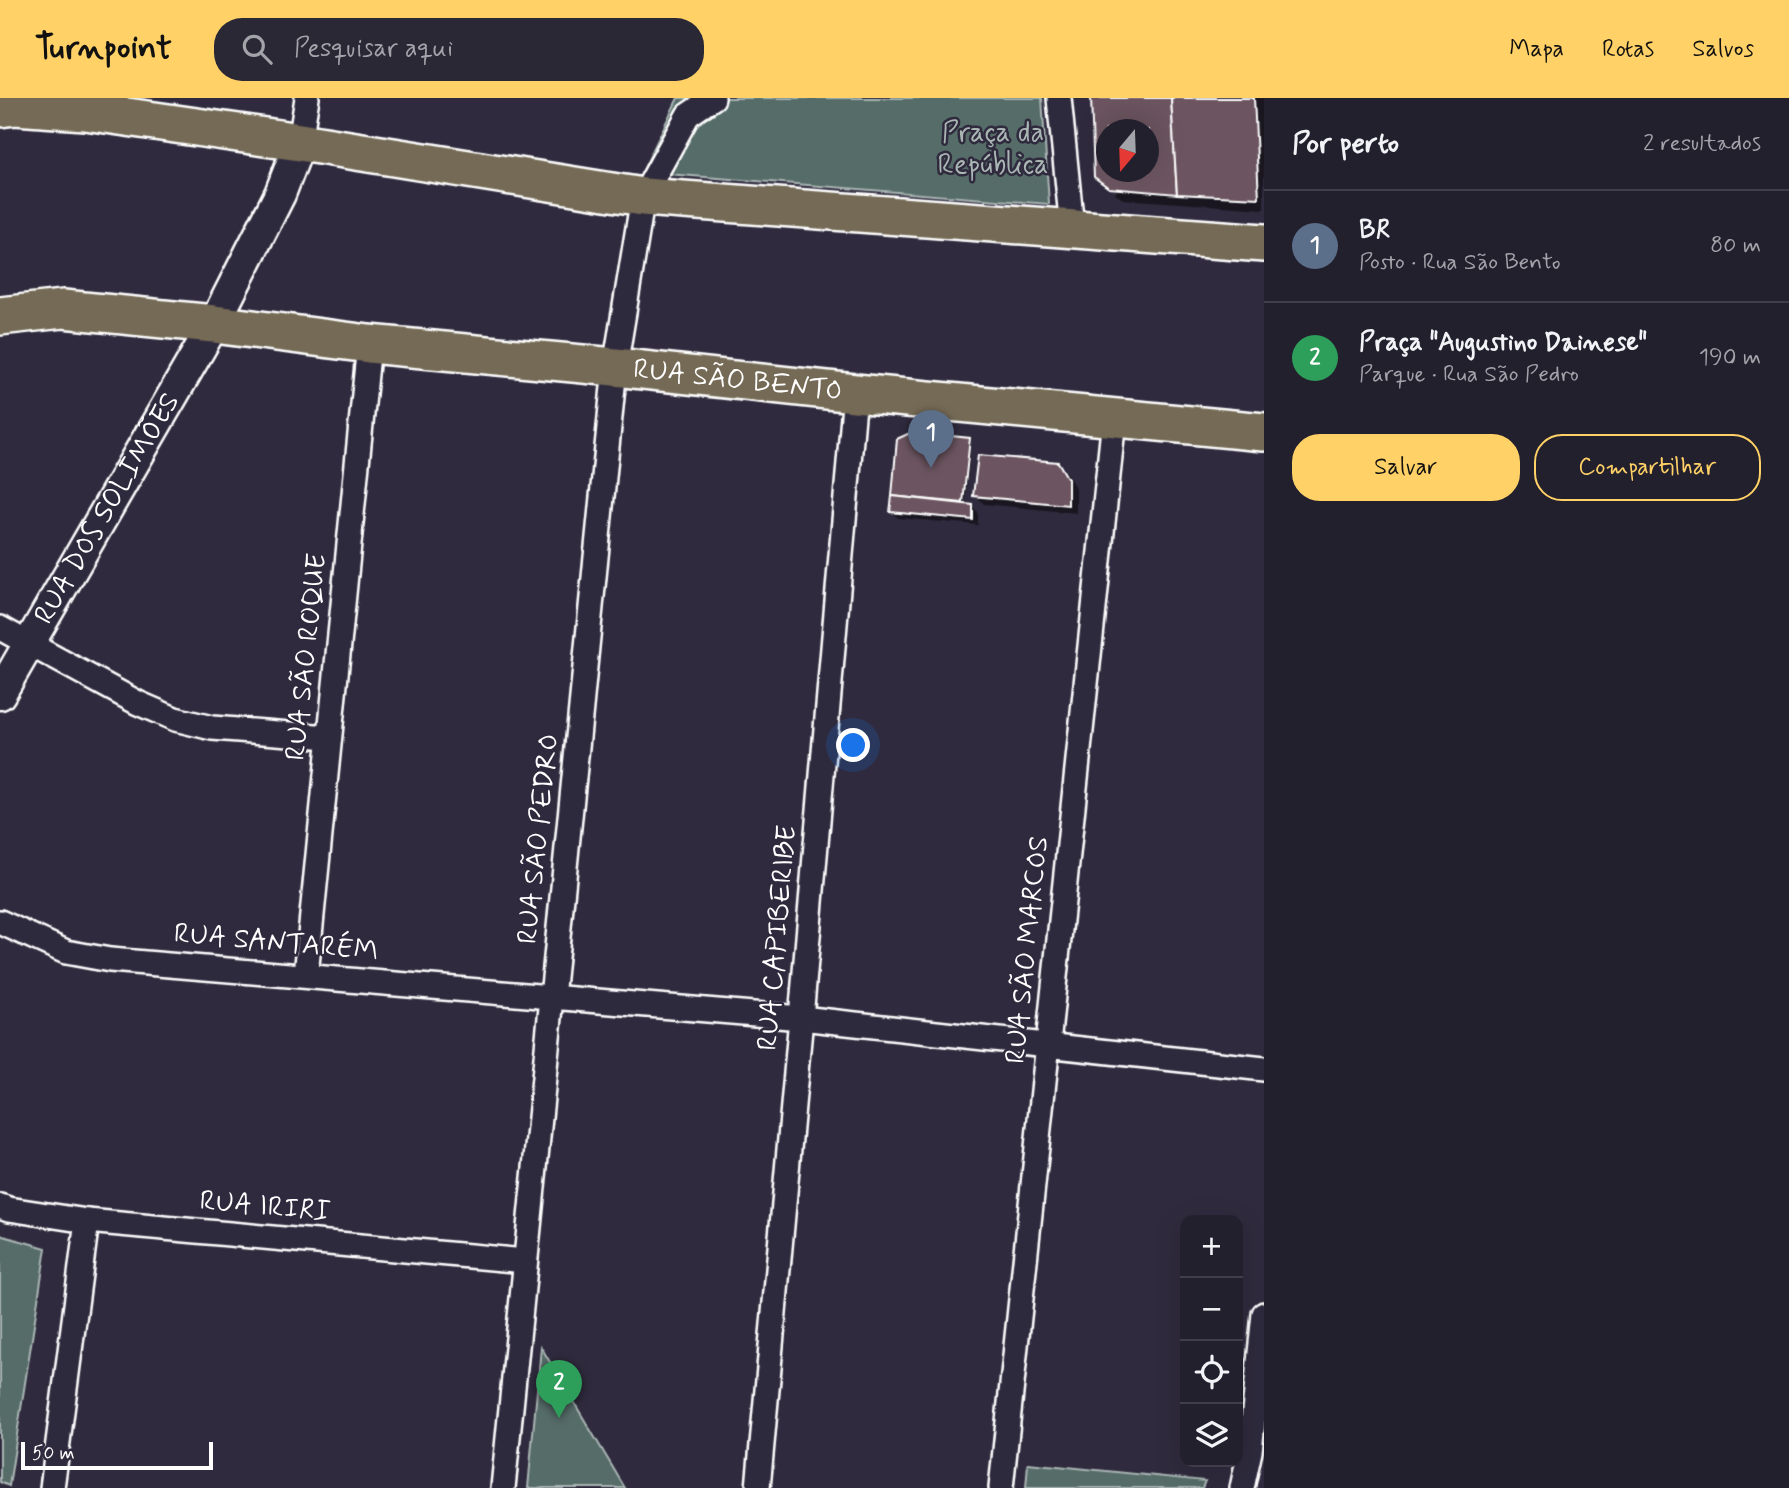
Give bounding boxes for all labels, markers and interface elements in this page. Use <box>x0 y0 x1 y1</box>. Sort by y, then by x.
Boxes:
search box <box>214 18 704 81</box>
text: Turnpoint <box>35 27 172 71</box>
icon: search <box>238 30 276 68</box>
text: Pesquisar aqui <box>294 32 453 66</box>
text: Mapa <box>1509 34 1564 65</box>
text: Rotas <box>1602 34 1654 65</box>
text: Salvos <box>1692 34 1754 65</box>
park label: Praça da República <box>938 115 1048 184</box>
north arrow <box>1096 119 1159 182</box>
text: Por perto <box>1292 124 1399 163</box>
text: 2 resultados <box>1643 129 1761 159</box>
text: BR <box>1359 214 1390 248</box>
text: 1 <box>1310 231 1320 261</box>
text: 80 m <box>1710 231 1761 261</box>
text: Posto · Rua São Bento <box>1359 248 1561 278</box>
text: Praça "Augustino Dainese" <box>1359 326 1647 360</box>
text: 2 <box>1309 343 1321 373</box>
text: 190 m <box>1699 343 1761 373</box>
street label: RUA SÃO BENTO <box>631 351 844 410</box>
text: Parque · Rua São Pedro <box>1359 360 1579 390</box>
street label: RUA DOS SOLIMÕES <box>26 386 189 631</box>
pin: 1 <box>908 410 954 468</box>
button: Salvar <box>1292 434 1520 501</box>
button: Compartilhar <box>1534 434 1761 501</box>
street label: RUA SÃO ROQUE <box>278 552 336 762</box>
your location <box>836 728 870 762</box>
street label: RUA SÃO PEDRO <box>510 732 568 946</box>
street label: RUA CAPIBERIBE <box>750 824 806 1052</box>
street label: RUA SÃO MARCOS <box>998 834 1058 1066</box>
street label: RUA SANTARÉM <box>172 914 380 970</box>
street label: RUA IRIRI <box>198 1183 332 1231</box>
map controls <box>1180 1215 1243 1467</box>
button: + <box>1180 1215 1243 1278</box>
button: − <box>1180 1278 1243 1341</box>
button: locate <box>1180 1341 1243 1404</box>
pin: 2 <box>536 1360 582 1418</box>
button: layers <box>1180 1404 1243 1467</box>
scale bar <box>21 1439 214 1471</box>
text: 50 m <box>32 1441 75 1466</box>

